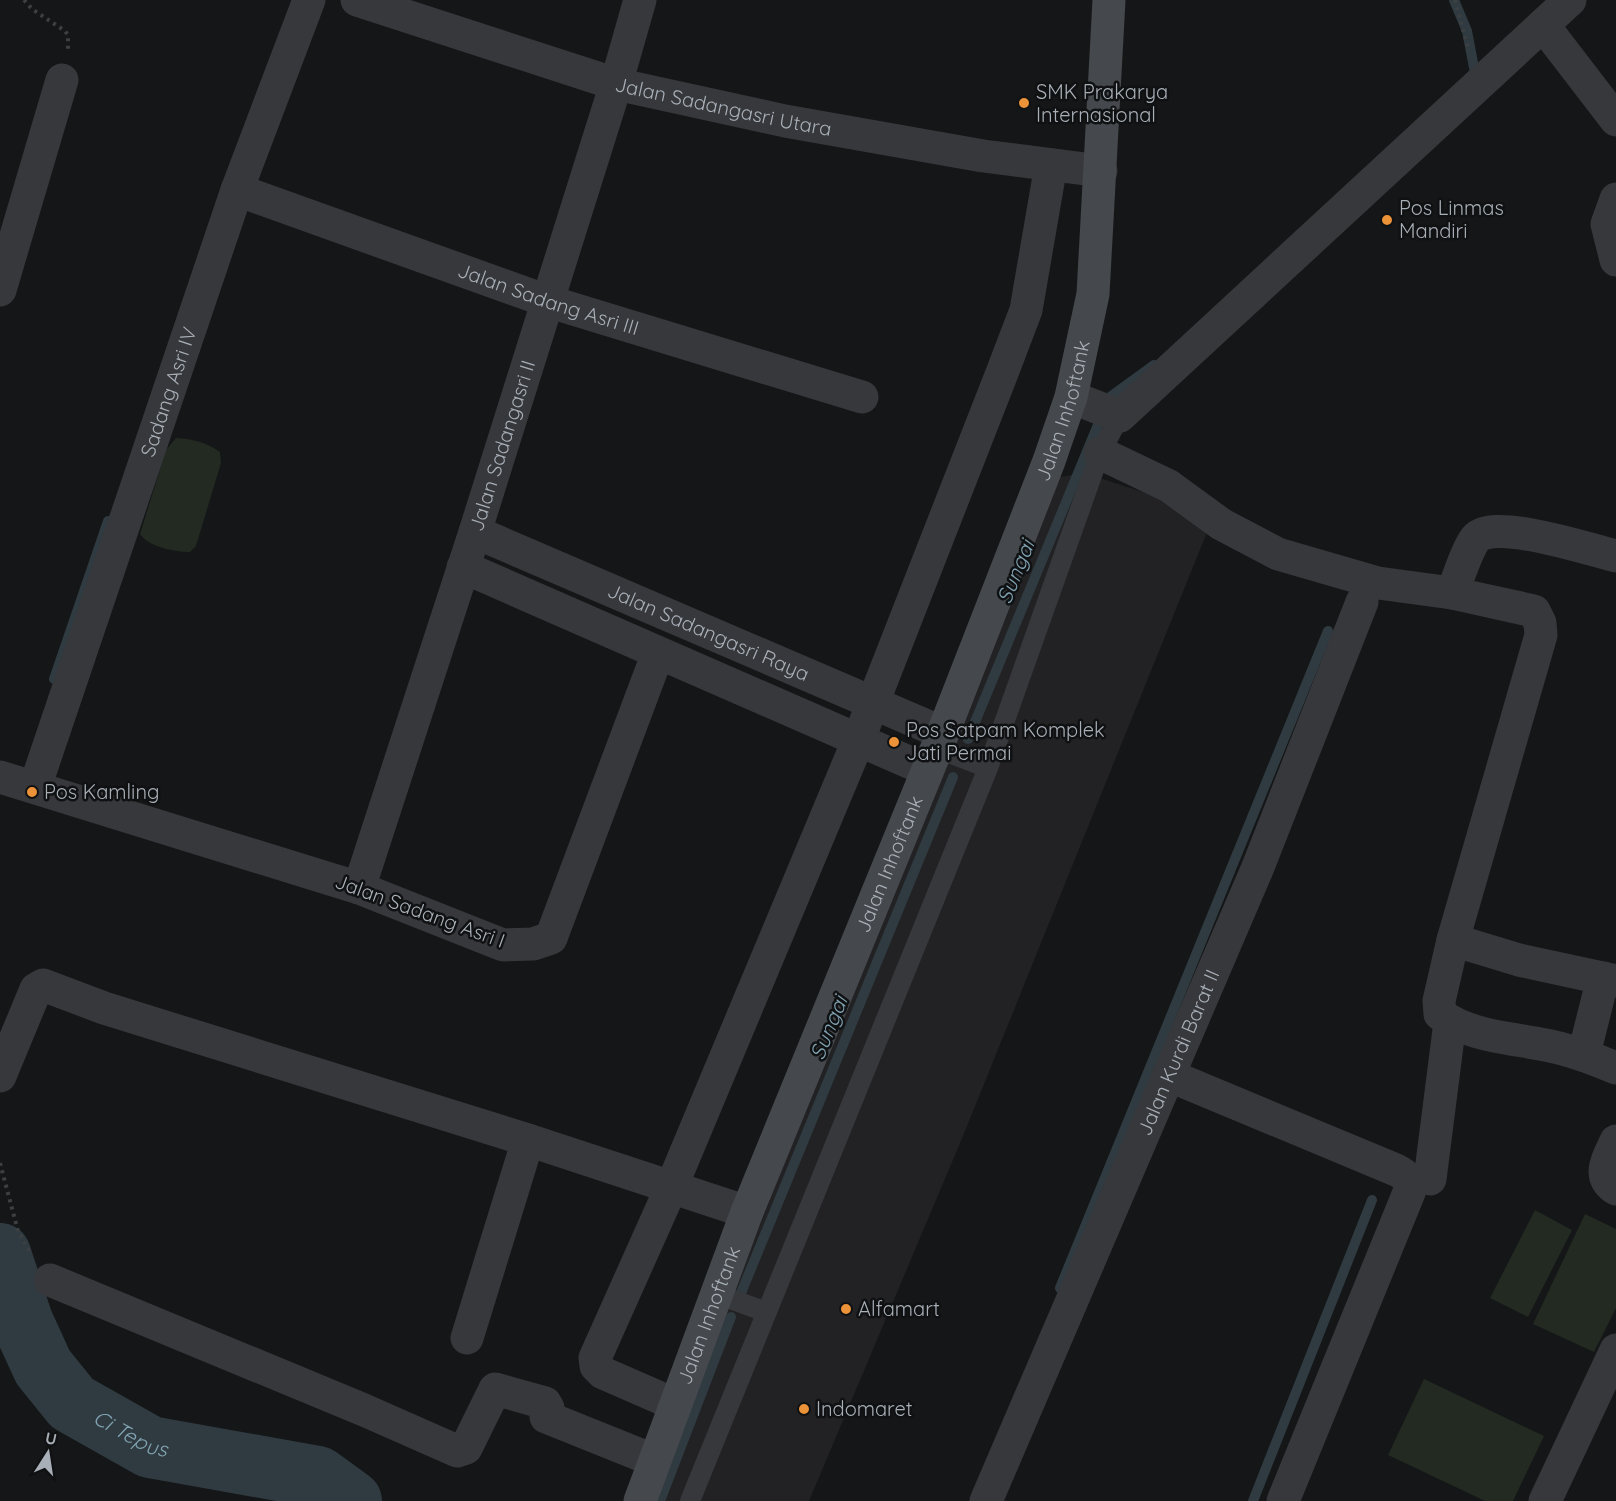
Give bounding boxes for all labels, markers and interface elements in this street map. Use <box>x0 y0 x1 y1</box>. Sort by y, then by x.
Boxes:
street label: Jalan Sadangasri Utara <box>613 71 834 141</box>
place label: SMK Prakarya Internasional <box>1036 79 1168 127</box>
marker: SMK Prakarya Internasional <box>1017 96 1031 110</box>
place label: Pos Linmas Mandiri <box>1399 195 1504 243</box>
marker: Pos Linmas Mandiri <box>1380 213 1394 227</box>
street label: Jalan Sadang Asri III <box>455 257 642 340</box>
street label: Sadang Asri IV <box>135 324 202 460</box>
street label: Jalan Inhoftank <box>1029 338 1095 485</box>
street label: Jalan Sadangasri II <box>463 357 540 534</box>
water label: Sungai <box>991 534 1040 607</box>
street label: Jalan Sadangasri Raya <box>604 577 813 686</box>
place label: Pos Satpam Komplek Jati Permai <box>906 717 1105 765</box>
marker: Pos Satpam Komplek Jati Permai <box>887 735 901 749</box>
place label: Pos Kamling <box>44 779 159 804</box>
marker: Pos Kamling <box>25 785 39 799</box>
street label: Jalan Inhoftank <box>850 792 928 936</box>
street label: Jalan Sadang Asri I <box>332 868 509 953</box>
street label: Jalan Kurdi Barat II <box>1131 966 1225 1139</box>
water label: Sungai <box>804 990 853 1063</box>
street label: Jalan Inhoftank <box>671 1242 745 1388</box>
place label: Alfamart <box>858 1296 940 1321</box>
marker: Alfamart <box>839 1302 853 1316</box>
place label: Indomaret <box>816 1396 913 1421</box>
marker: Indomaret <box>797 1402 811 1416</box>
water label: Ci Tepus <box>89 1404 171 1462</box>
north arrow <box>18 1423 78 1483</box>
text: U <box>44 1427 59 1449</box>

